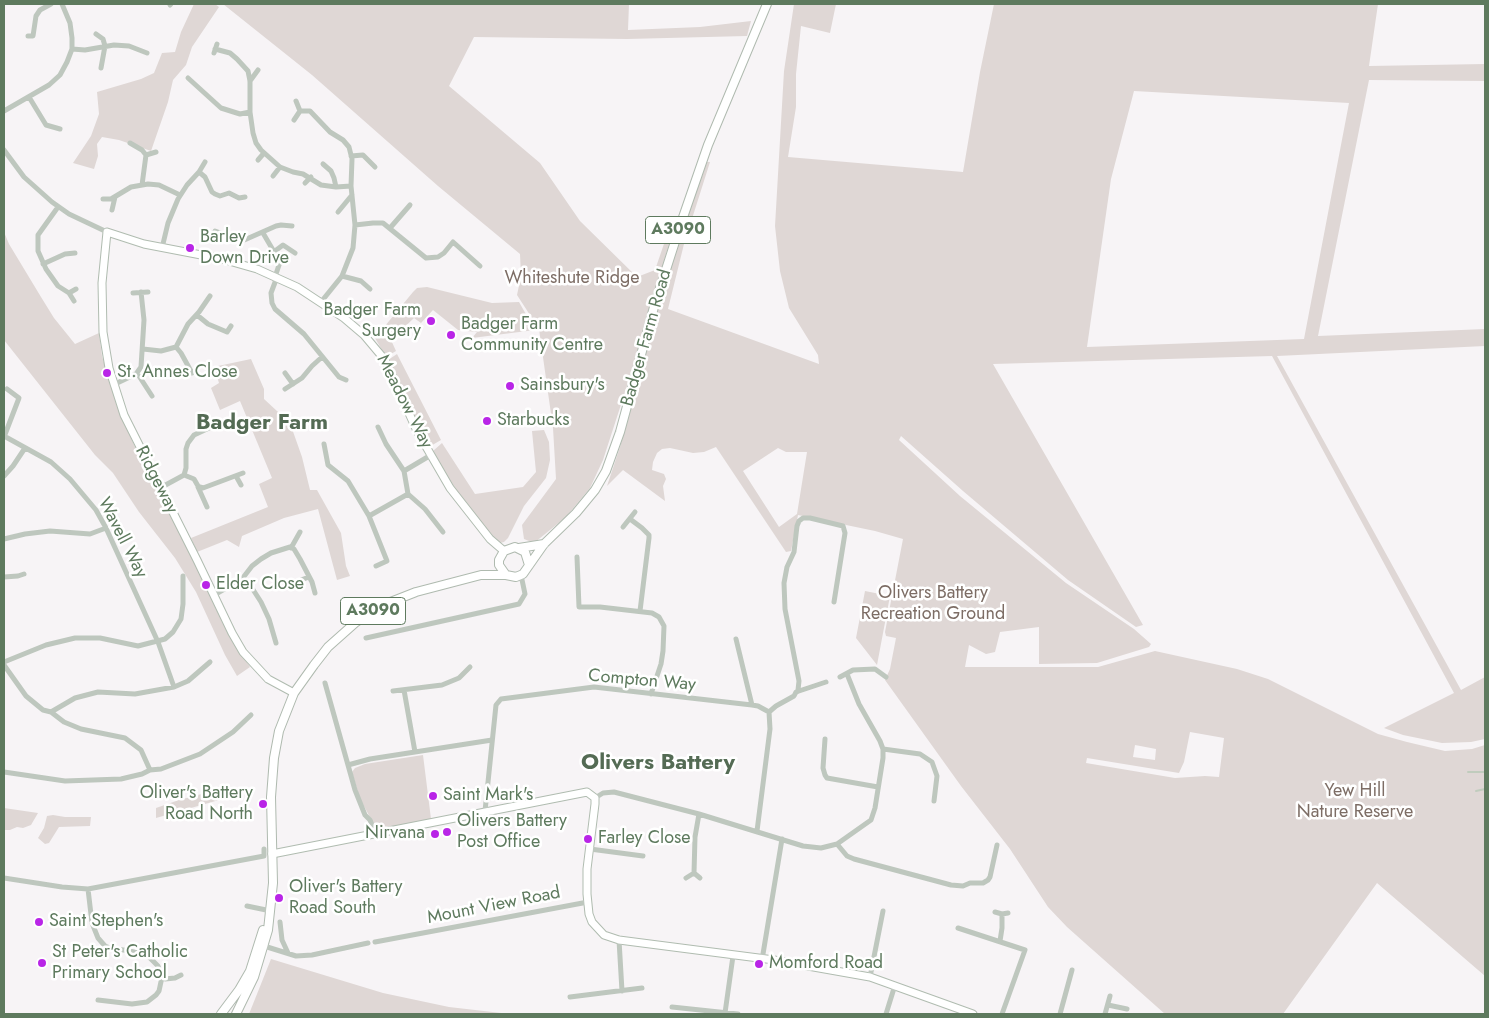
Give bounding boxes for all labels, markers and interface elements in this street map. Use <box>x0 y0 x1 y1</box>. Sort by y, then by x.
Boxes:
road number: A3090 <box>646 216 710 244</box>
place label: Barley Down Drive <box>200 227 289 270</box>
marker: Barley Down Drive <box>184 242 196 254</box>
street label: Badger Farm Road <box>617 267 677 409</box>
park label: Whiteshute Ridge <box>504 268 640 290</box>
place label: Badger Farm Surgery <box>324 300 421 342</box>
place label: Badger Farm Community Centre <box>461 314 603 356</box>
marker: Badger Farm Surgery <box>425 315 437 327</box>
marker: Badger Farm Community Centre <box>445 329 457 341</box>
street label: Meadow Way <box>371 351 437 453</box>
place label: St. Annes Close <box>117 362 238 384</box>
marker: St. Annes Close <box>101 367 113 379</box>
place label: Sainsbury's <box>520 375 605 397</box>
marker: Sainsbury's <box>504 380 516 392</box>
place label: Starbucks <box>497 410 570 432</box>
district label: Badger Farm <box>196 411 328 437</box>
marker: Starbucks <box>481 415 493 427</box>
street label: Ridgeway <box>130 443 182 517</box>
street label: Wavell Way <box>92 494 152 582</box>
place label: Elder Close <box>216 574 304 596</box>
marker: Elder Close <box>200 579 212 591</box>
park label: Olivers Battery Recreation Ground <box>861 583 1005 626</box>
road number: A3090 <box>340 598 406 624</box>
street label: Compton Way <box>587 666 697 696</box>
district label: Olivers Battery <box>581 751 735 777</box>
park label: Yew Hill Nature Reserve <box>1297 781 1413 824</box>
place label: Oliver's Battery Road North <box>140 783 253 826</box>
place label: Saint Mark's <box>443 785 533 807</box>
marker: Saint Mark's <box>427 790 439 802</box>
marker: Oliver's Battery Road North <box>257 798 269 810</box>
place label: Olivers Battery Post Office <box>457 811 567 854</box>
place label: Nirvana <box>365 823 425 845</box>
marker: Olivers Battery Post Office <box>441 826 453 838</box>
marker: Nirvana <box>429 828 441 840</box>
place label: Farley Close <box>598 828 691 850</box>
marker: Farley Close <box>582 833 594 845</box>
place label: Oliver's Battery Road South <box>289 877 402 920</box>
street label: Mount View Road <box>426 883 562 929</box>
marker: Oliver's Battery Road South <box>273 892 285 904</box>
place label: Saint Stephen's <box>49 911 163 933</box>
marker: Saint Stephen's <box>33 916 45 928</box>
place label: St Peter's Catholic Primary School <box>52 942 188 984</box>
place label: Momford Road <box>769 953 883 975</box>
marker: St Peter's Catholic Primary School <box>36 957 48 969</box>
marker: Momford Road <box>753 958 765 970</box>

